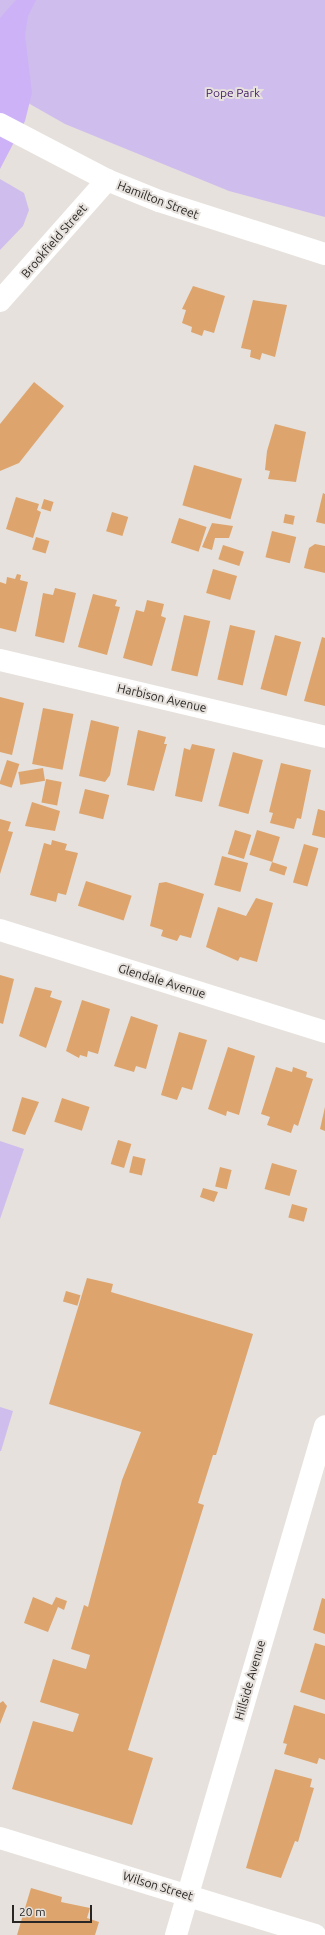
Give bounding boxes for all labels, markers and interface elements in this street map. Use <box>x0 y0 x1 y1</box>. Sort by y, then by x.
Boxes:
park label: Pope Park <box>206 86 260 100</box>
street label: Hamilton Street <box>115 178 201 222</box>
street label: Brookfield Street <box>18 201 90 281</box>
street label: Harbison Avenue <box>116 681 208 715</box>
street label: Glendale Avenue <box>117 961 207 1001</box>
street label: Hillside Avenue <box>232 1638 268 1722</box>
street label: Wilson Street <box>121 1868 195 1904</box>
scale bar <box>14 1897 94 1923</box>
text: 20 m <box>19 1905 46 1918</box>

